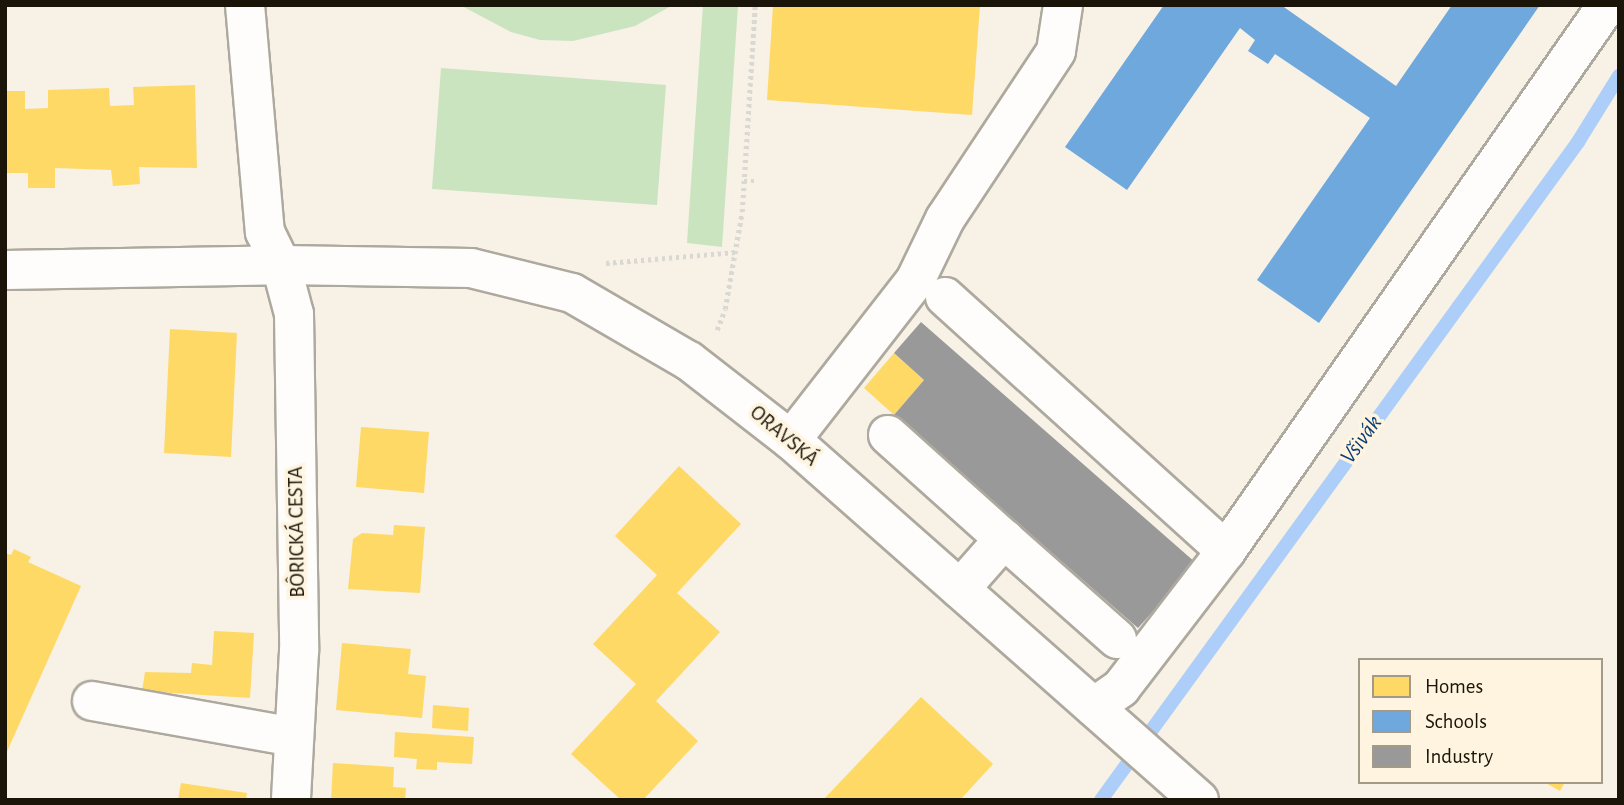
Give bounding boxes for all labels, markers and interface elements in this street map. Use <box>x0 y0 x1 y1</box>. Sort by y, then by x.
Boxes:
street label: ORAVSKÁ <box>745 400 823 472</box>
water label: Všivák <box>1335 410 1389 470</box>
street label: BÔRICKÁ CESTA <box>283 466 311 598</box>
legend <box>1358 658 1603 784</box>
text: Homes <box>1425 676 1483 697</box>
text: Schools <box>1425 711 1487 732</box>
text: Industry <box>1425 746 1493 767</box>

